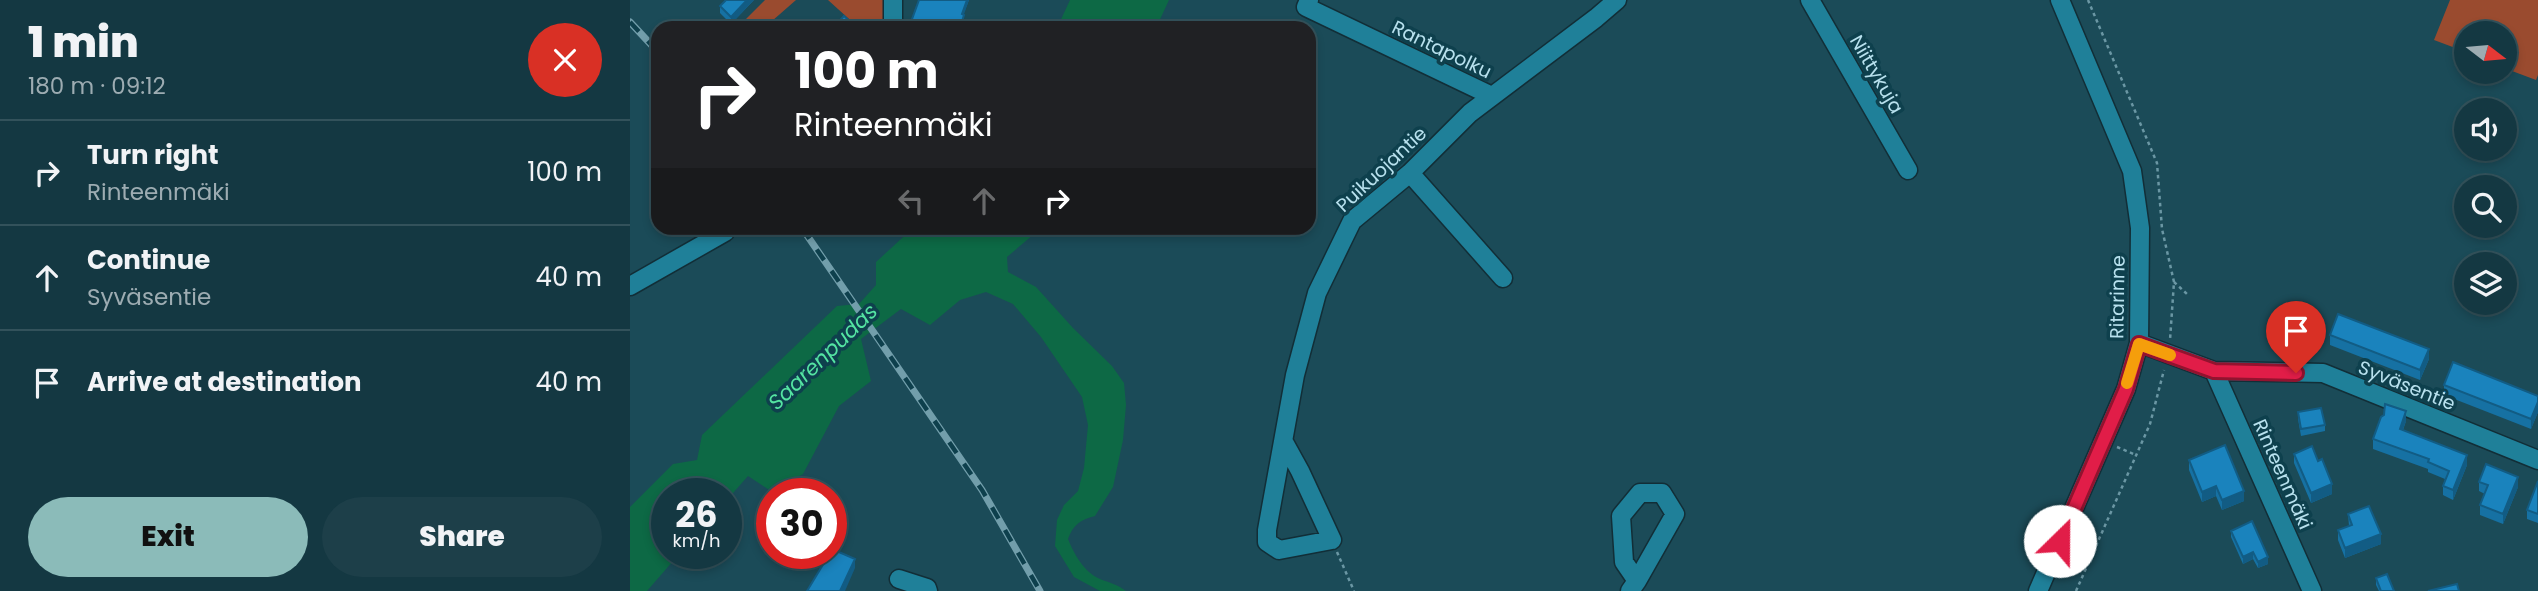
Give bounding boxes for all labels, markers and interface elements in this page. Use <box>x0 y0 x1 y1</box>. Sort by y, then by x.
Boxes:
text: 1 min <box>28 13 139 72</box>
street label: Rantapolku <box>1387 14 1496 85</box>
north arrow <box>2454 21 2516 84</box>
map controls <box>2454 21 2517 315</box>
button: close <box>528 23 602 97</box>
street label: Niittykuja <box>1843 30 1910 119</box>
text: 100 m <box>794 37 939 105</box>
icon: right <box>679 49 770 140</box>
text: 180 m · 09:12 <box>28 70 166 102</box>
button: sound <box>2454 98 2517 161</box>
text: Rinteenmäki <box>794 102 993 147</box>
street label: Puikuojantie <box>1330 120 1433 218</box>
text: Turn right <box>87 137 219 173</box>
icon: right <box>28 154 66 192</box>
text: 100 m <box>527 154 602 190</box>
button: search <box>2454 175 2517 238</box>
text: Rinteenmäki <box>87 176 230 208</box>
icon: left <box>892 182 930 220</box>
icon: ahead <box>965 182 1003 220</box>
icon: right <box>1038 182 1076 220</box>
text: Continue <box>87 242 210 278</box>
button: layers <box>2454 252 2517 315</box>
street label: Ritarinne <box>2103 255 2132 339</box>
icon: ahead <box>28 259 66 297</box>
text: 40 m <box>536 259 602 295</box>
text: Syväsentie <box>87 281 211 313</box>
water label: Saarenpudas <box>762 297 884 416</box>
pin <box>2266 301 2326 373</box>
icon: arrive <box>2277 312 2315 350</box>
street label: Syväsentie <box>2354 354 2459 417</box>
icon: arrive <box>28 364 66 402</box>
text: Arrive at destination <box>87 364 362 400</box>
text: 40 m <box>536 364 602 400</box>
street label: Rinteenmäki <box>2246 415 2319 534</box>
speed limit sign: 30 <box>756 478 847 569</box>
text: 26 <box>675 490 718 539</box>
button: Exit <box>28 497 308 577</box>
button: Share <box>322 497 602 577</box>
position arrow <box>2023 504 2097 578</box>
text: km/h <box>673 528 720 553</box>

